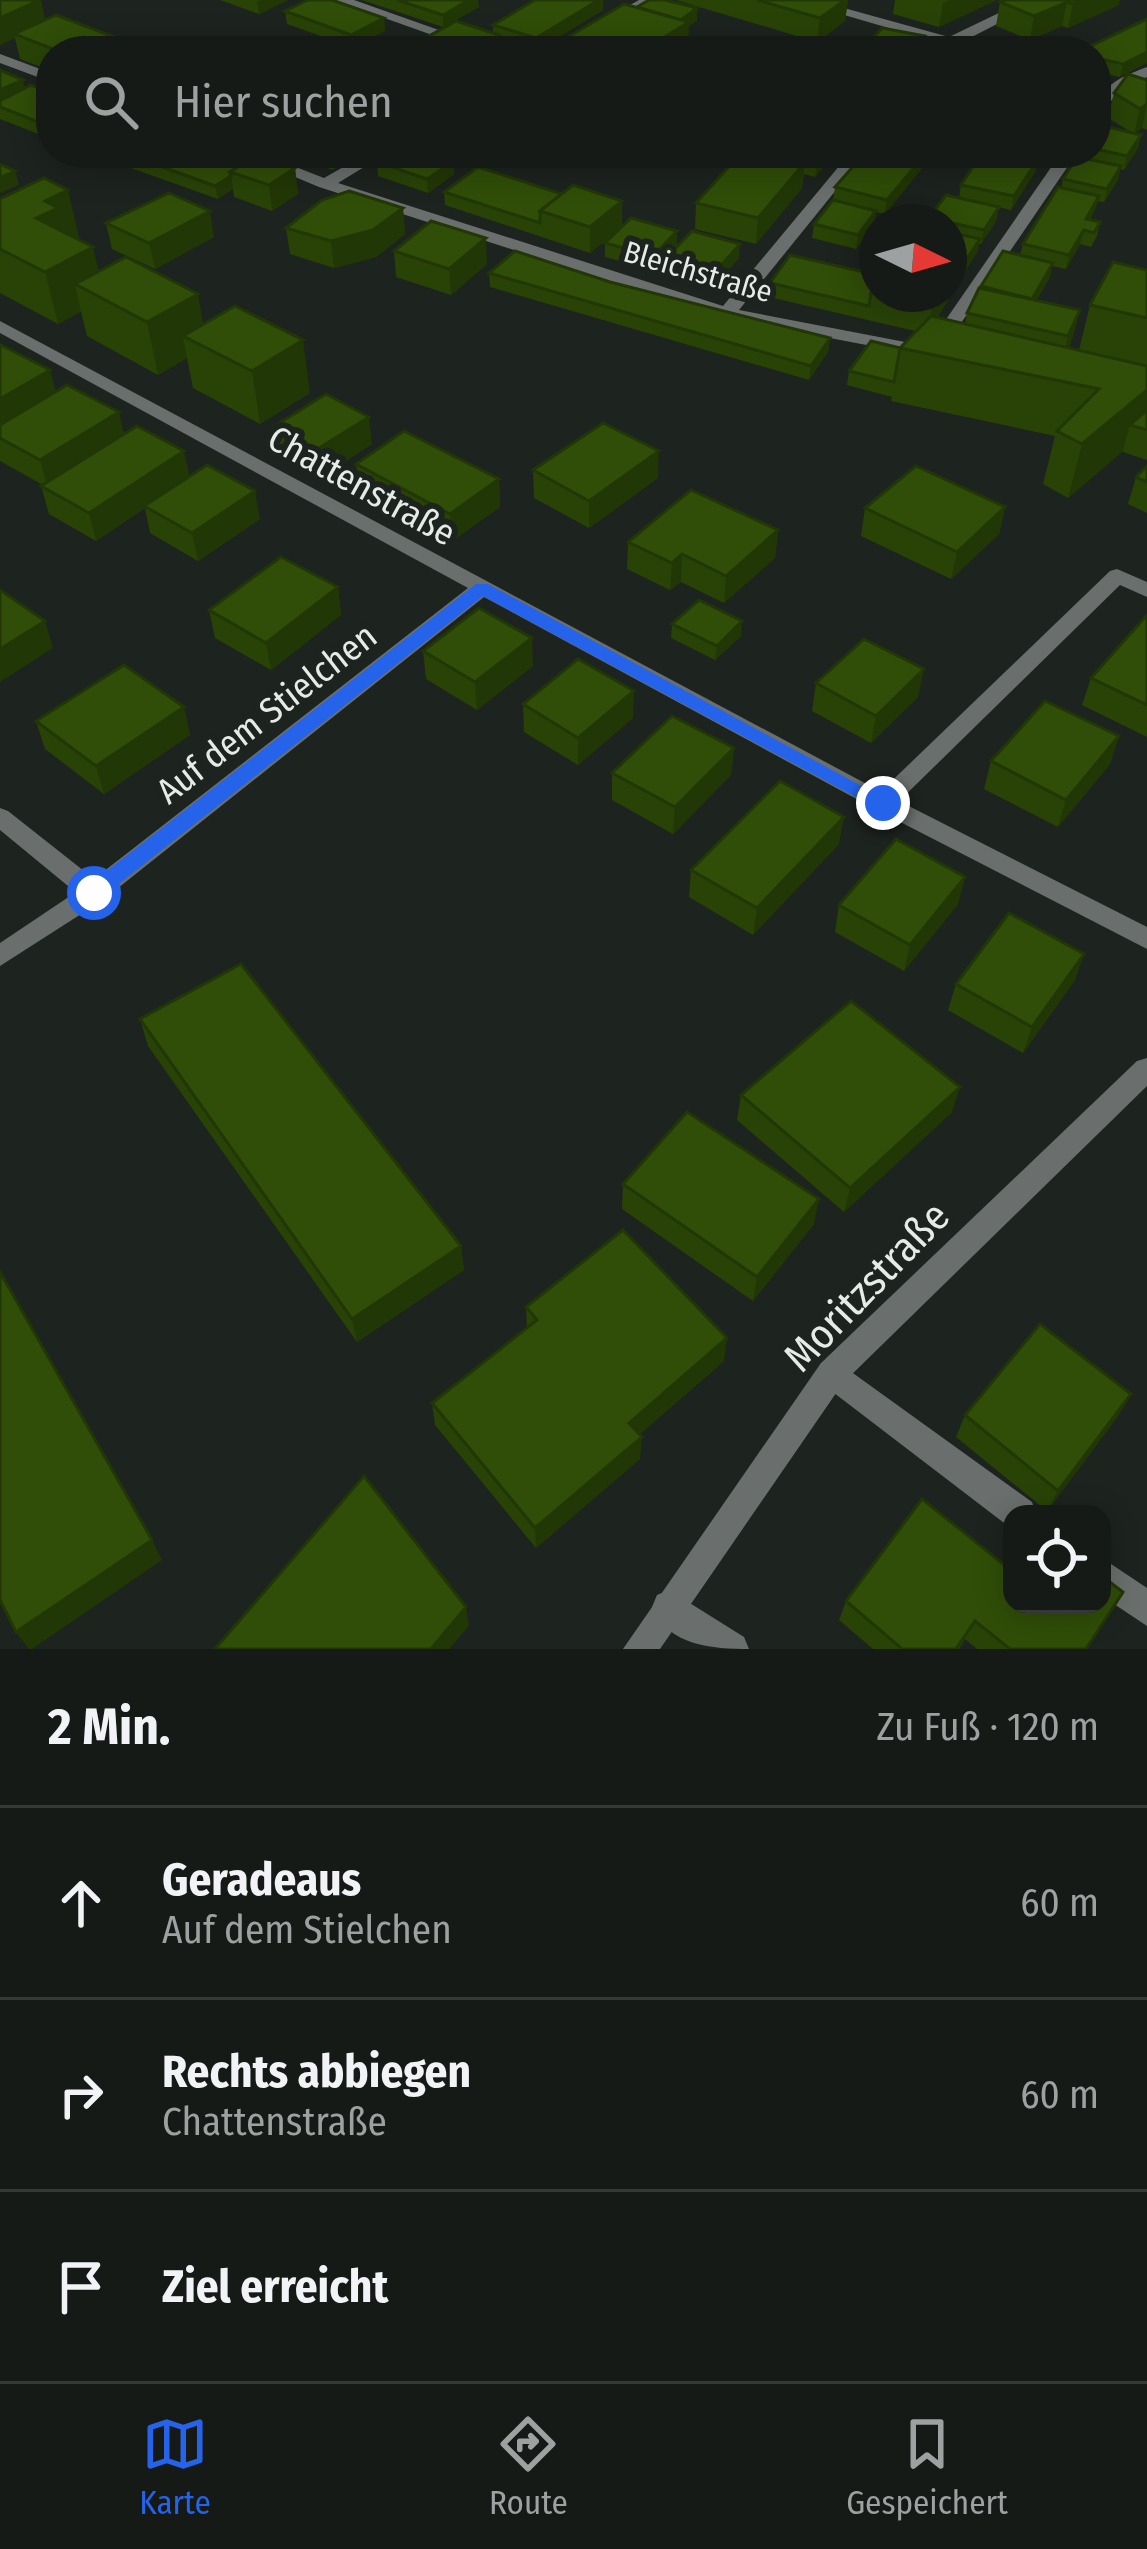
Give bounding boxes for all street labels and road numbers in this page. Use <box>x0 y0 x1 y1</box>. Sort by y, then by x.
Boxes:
street label: Bleichstraße <box>620 234 776 310</box>
street label: Chattenstraße <box>260 416 463 555</box>
street label: Auf dem Stielchen <box>148 614 386 813</box>
street label: Moritzstraße <box>774 1192 960 1382</box>

